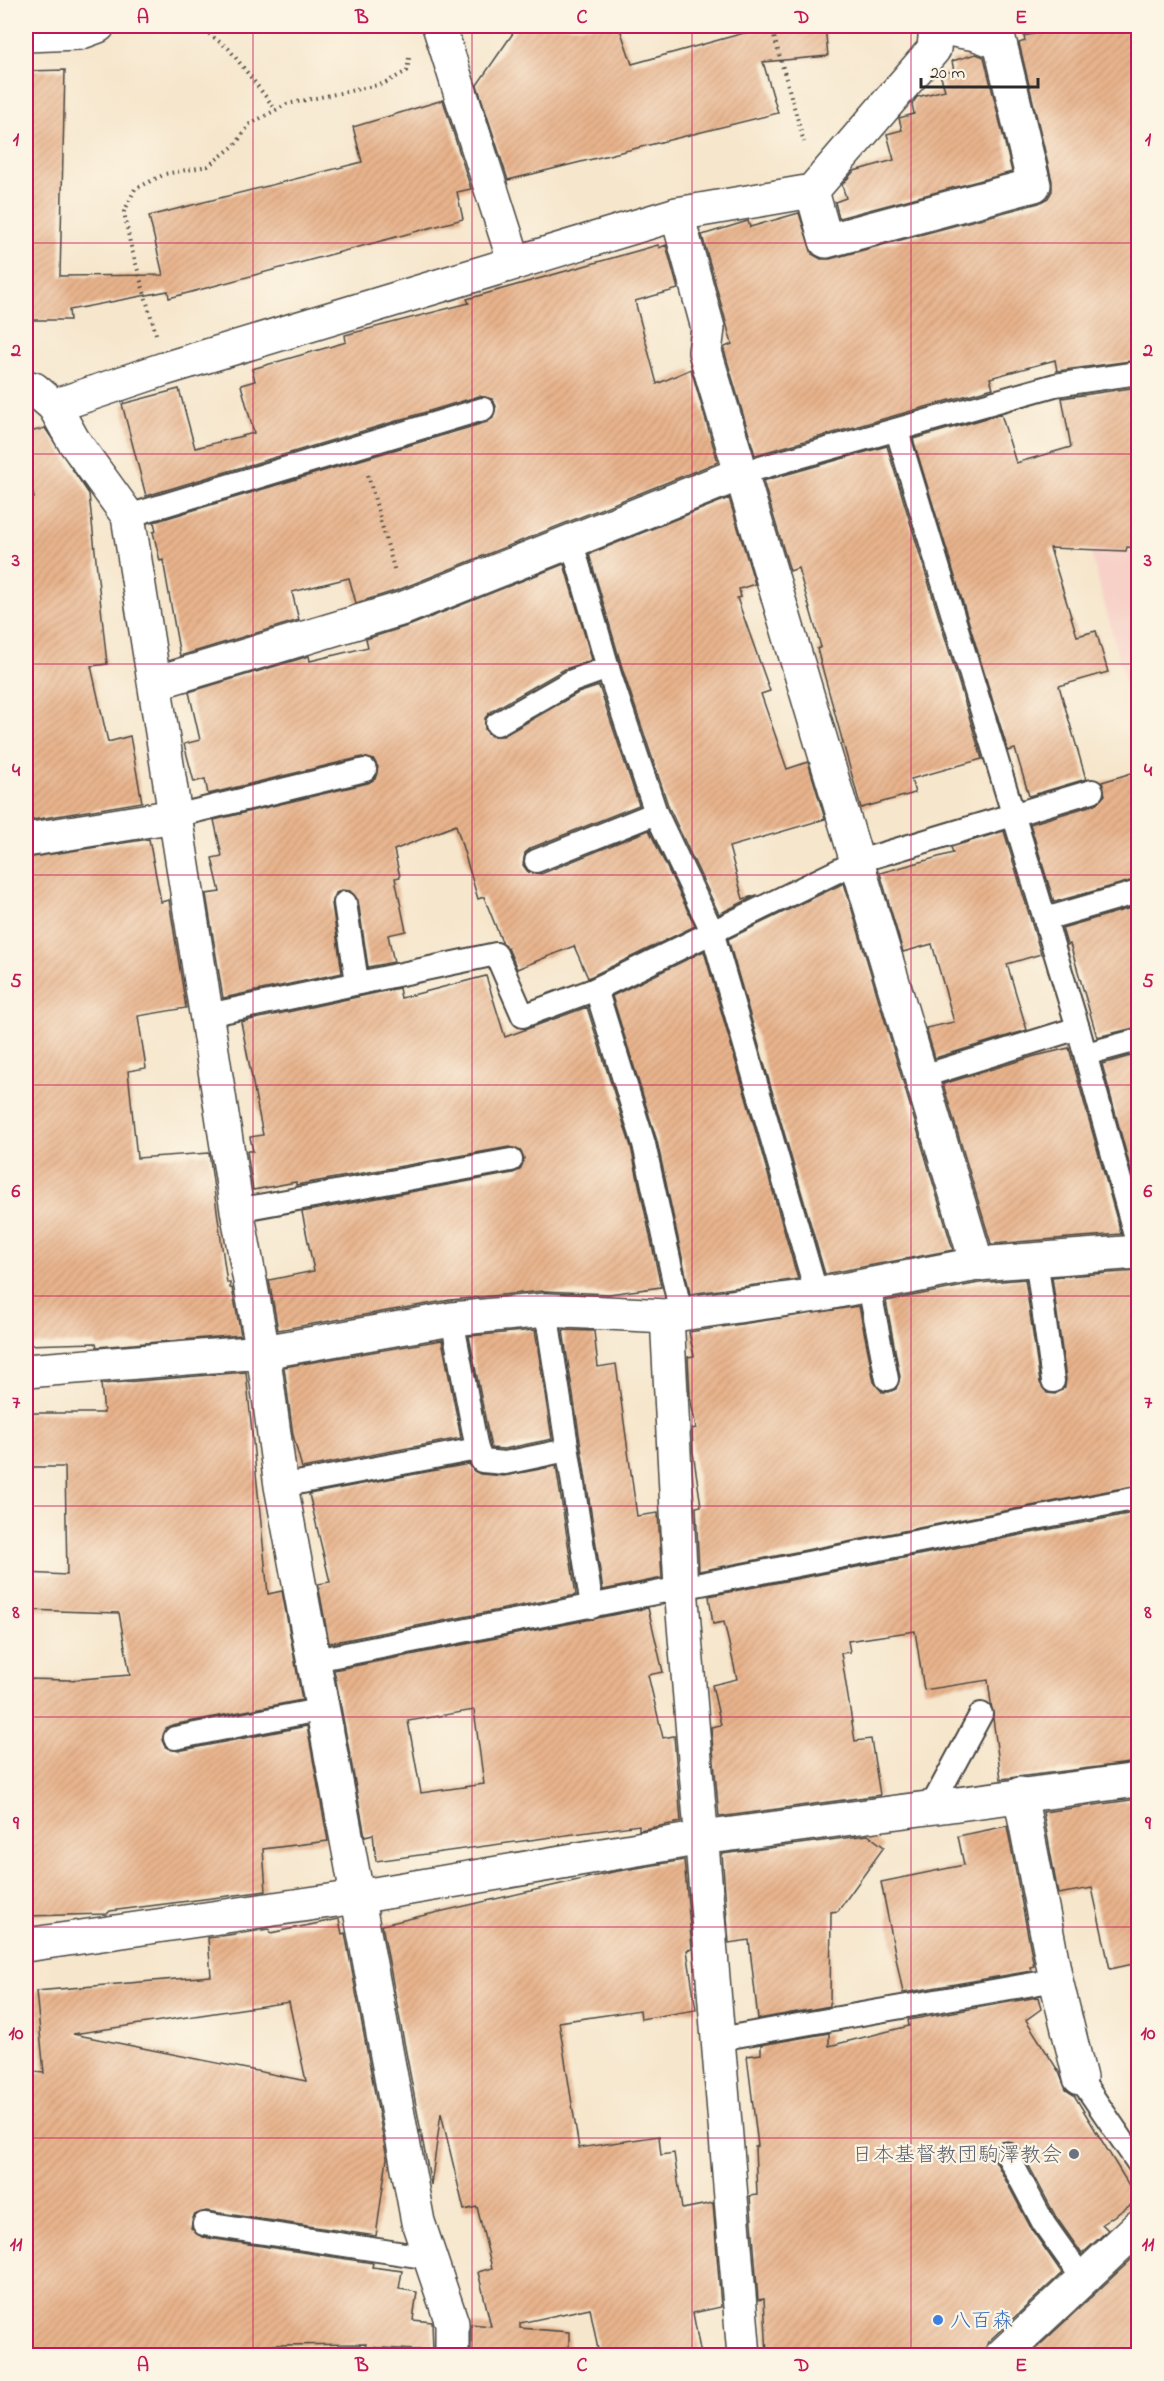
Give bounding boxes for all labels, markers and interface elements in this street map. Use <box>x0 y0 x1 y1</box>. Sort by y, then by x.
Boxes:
text: A <box>137 4 149 33</box>
text: B <box>354 4 369 33</box>
text: C <box>577 4 588 33</box>
text: D <box>794 4 809 33</box>
text: E <box>1015 4 1027 33</box>
scale bar <box>921 51 1038 89</box>
text: 20 m <box>930 61 965 87</box>
text: 1 <box>13 126 20 155</box>
text: 1 <box>1145 126 1152 155</box>
text: 2 <box>10 337 21 366</box>
text: 2 <box>1142 337 1153 366</box>
text: 3 <box>11 547 20 576</box>
text: 3 <box>1143 547 1152 576</box>
text: 4 <box>12 757 21 786</box>
text: 4 <box>1144 757 1153 786</box>
text: 5 <box>10 968 22 997</box>
text: 5 <box>1142 968 1154 997</box>
text: 6 <box>12 1178 21 1207</box>
text: 6 <box>1144 1178 1153 1207</box>
text: 7 <box>12 1389 21 1418</box>
text: 7 <box>1144 1389 1153 1418</box>
text: 8 <box>11 1599 20 1628</box>
text: 8 <box>1143 1599 1152 1628</box>
text: 9 <box>12 1810 20 1839</box>
text: 9 <box>1144 1810 1152 1839</box>
text: 10 <box>9 2020 24 2049</box>
text: 10 <box>1141 2020 1156 2049</box>
place label: 日本基督教団駒澤教会 <box>852 2141 1062 2171</box>
marker: 日本基督教団駒澤教会 <box>1067 2147 1081 2161</box>
text: 11 <box>10 2231 23 2260</box>
text: 11 <box>1142 2231 1155 2260</box>
place label: 八百森 <box>950 2307 1013 2337</box>
marker: 八百森 <box>931 2313 945 2327</box>
text: A <box>137 2352 149 2381</box>
text: B <box>354 2352 369 2381</box>
text: C <box>577 2352 588 2381</box>
text: D <box>794 2352 809 2381</box>
text: E <box>1015 2352 1027 2381</box>

